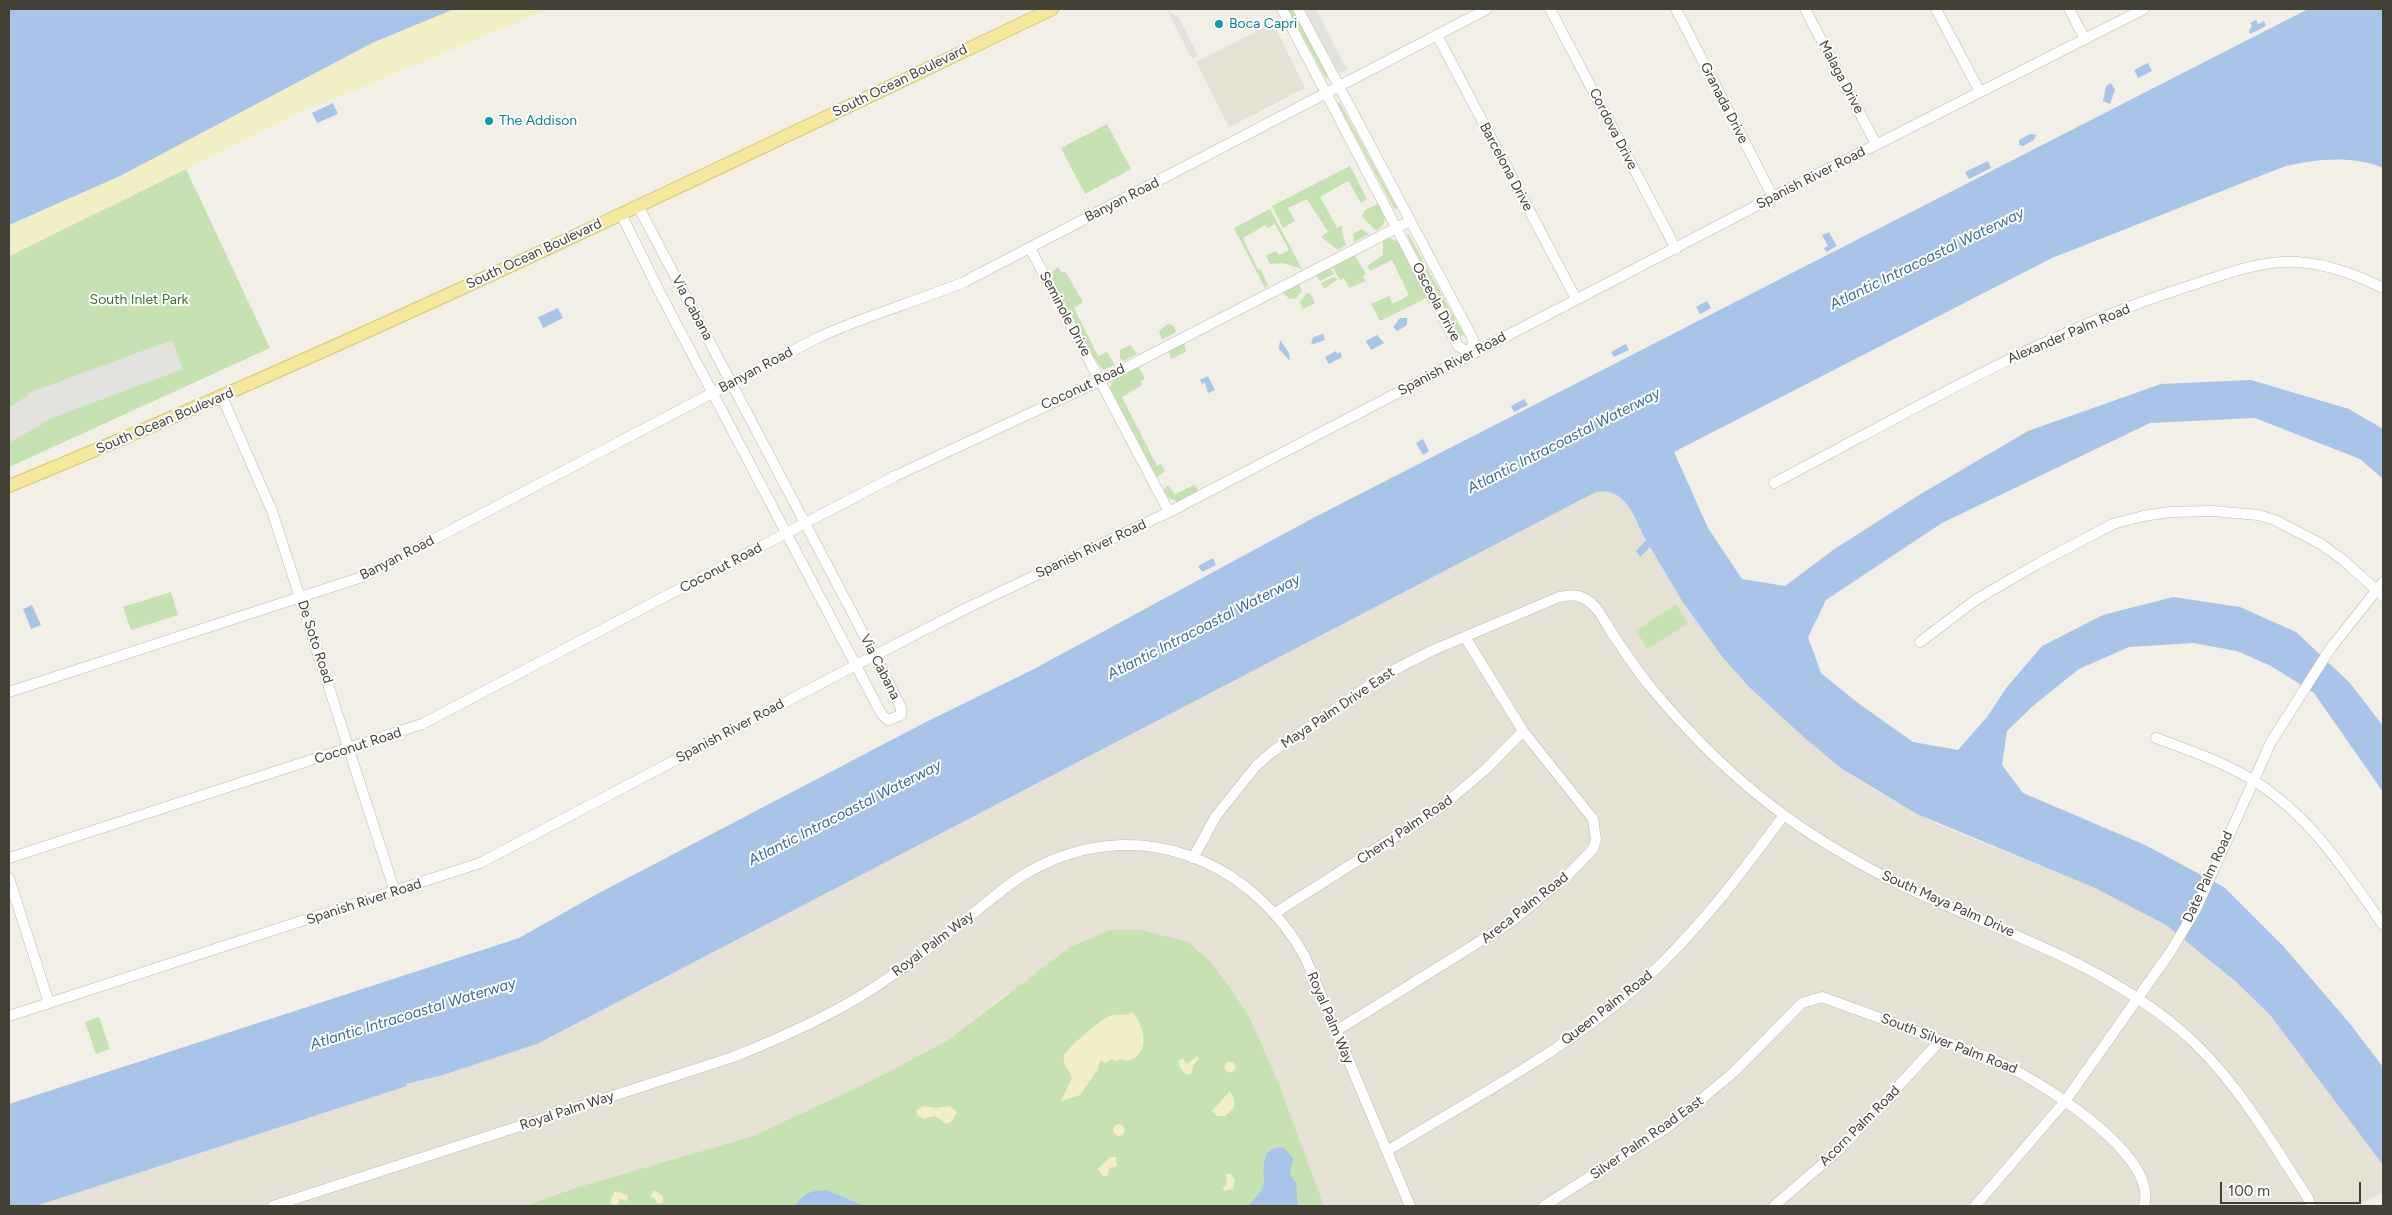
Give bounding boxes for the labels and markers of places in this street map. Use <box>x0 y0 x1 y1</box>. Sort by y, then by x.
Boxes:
place label: Boca Capri <box>1229 16 1297 32</box>
marker: Boca Capri <box>1213 18 1225 30</box>
place label: The Addison <box>499 113 577 129</box>
marker: The Addison <box>483 115 495 127</box>

